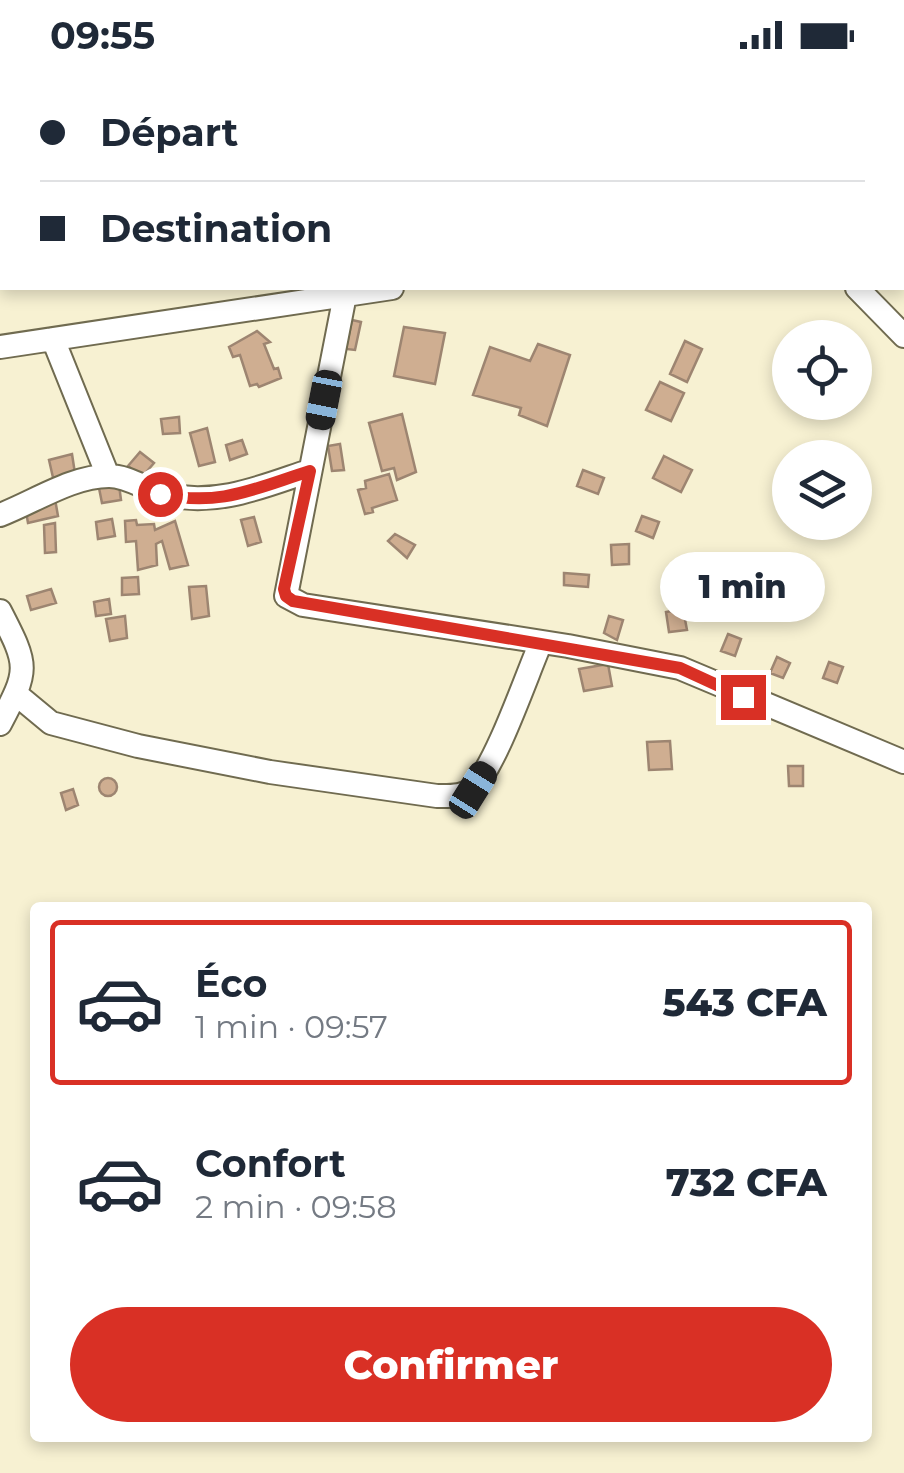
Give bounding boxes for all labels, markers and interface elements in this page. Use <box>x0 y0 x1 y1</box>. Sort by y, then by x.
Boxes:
text: 09:55 <box>50 12 155 59</box>
text: Départ <box>100 109 238 156</box>
text: Destination <box>100 205 332 252</box>
map controls <box>772 320 872 540</box>
button: locate <box>772 320 872 420</box>
car <box>304 368 344 432</box>
button: layers <box>772 440 872 540</box>
route start <box>138 472 183 517</box>
callout: 1 min <box>660 552 826 622</box>
text: 1 min <box>698 567 787 606</box>
route end <box>721 675 766 720</box>
car <box>444 757 502 823</box>
icon: car <box>75 958 165 1048</box>
text: Éco <box>195 960 267 1007</box>
text: 543 CFA <box>663 979 827 1026</box>
text: 1 min · 09:57 <box>195 1007 388 1046</box>
icon: car <box>75 1138 165 1228</box>
text: Confort <box>195 1140 346 1187</box>
text: 732 CFA <box>666 1159 827 1206</box>
text: 2 min · 09:58 <box>195 1187 397 1226</box>
button: Confirmer <box>70 1307 832 1422</box>

